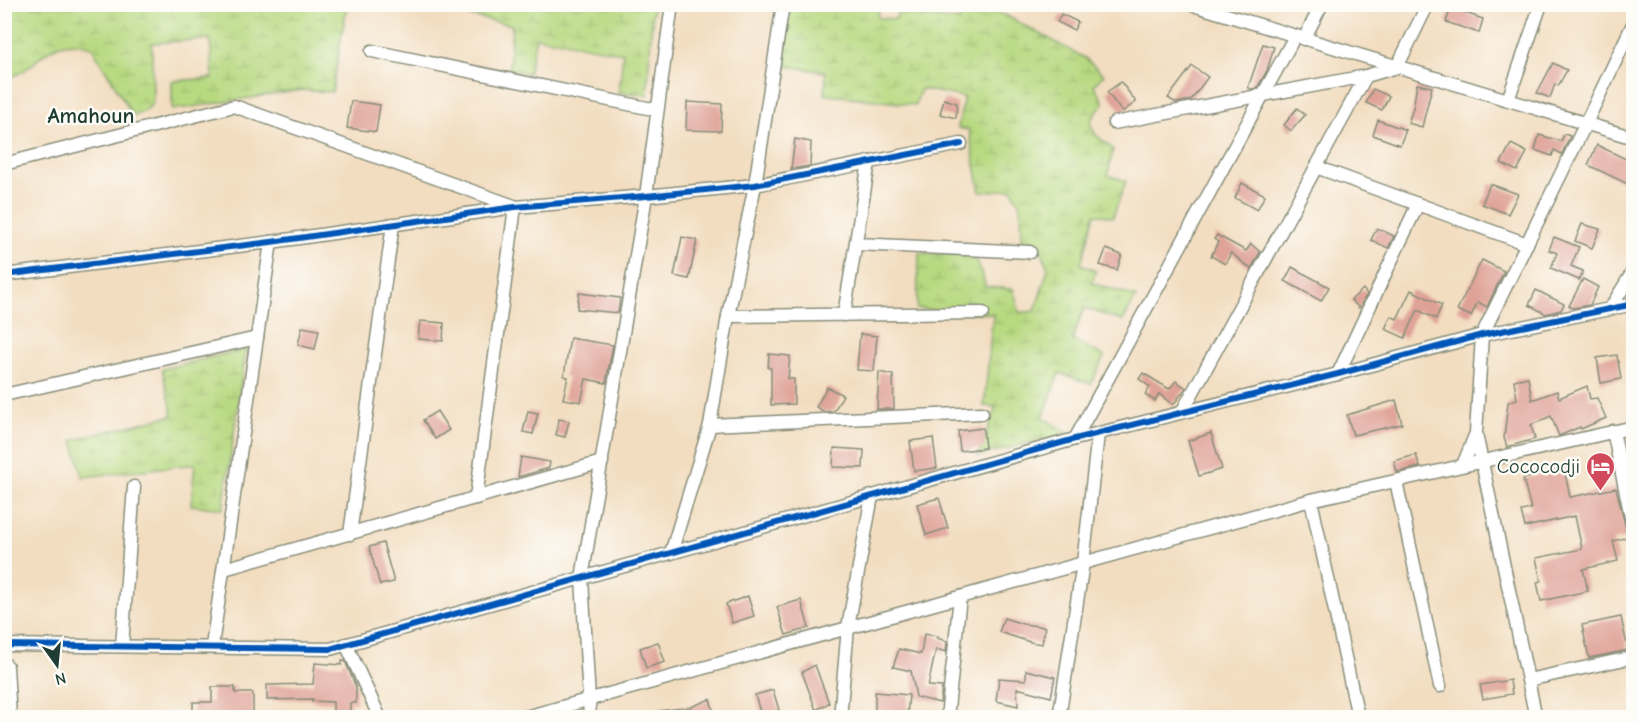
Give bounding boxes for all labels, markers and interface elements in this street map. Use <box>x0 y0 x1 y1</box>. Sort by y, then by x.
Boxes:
district label: Amahoun <box>47 103 135 129</box>
hotel icon: Cococodji <box>1585 450 1617 492</box>
place label: Cococodji <box>1497 455 1580 478</box>
north arrow <box>27 635 87 695</box>
text: N <box>53 668 68 689</box>

